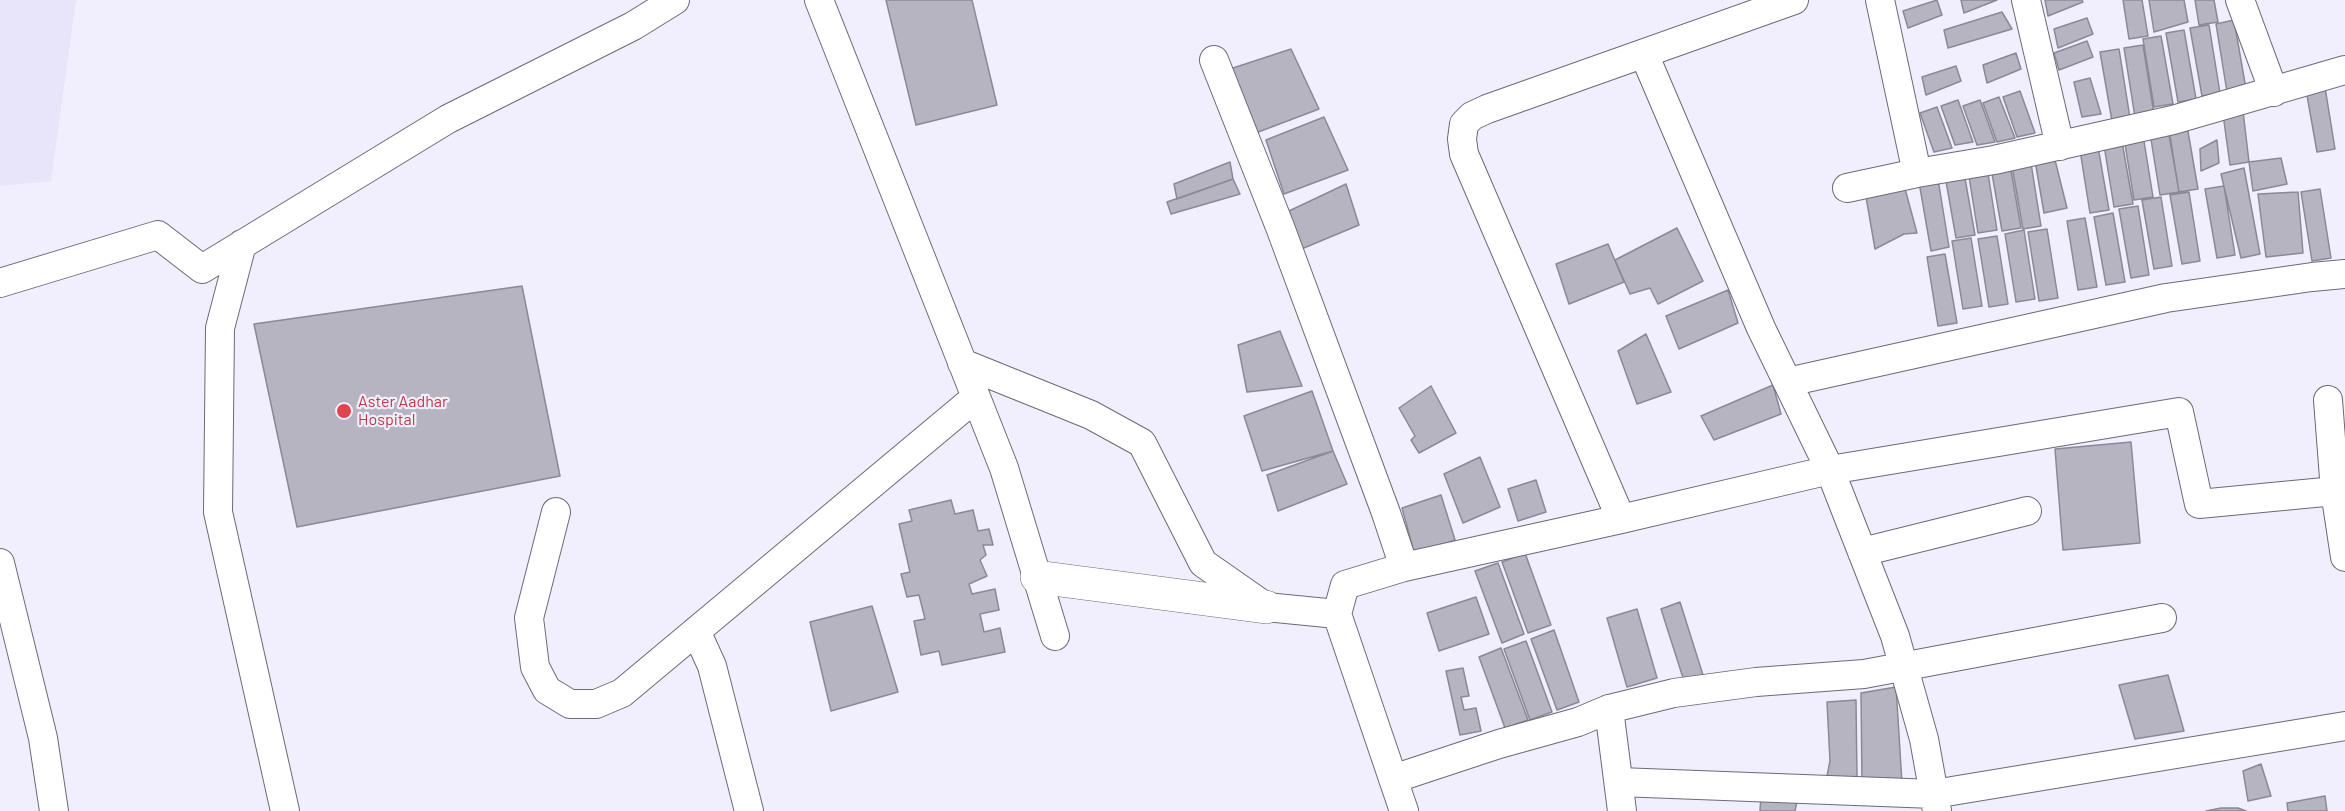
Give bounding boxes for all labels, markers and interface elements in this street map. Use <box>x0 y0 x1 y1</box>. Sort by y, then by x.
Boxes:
place label: Aster Aadhar Hospital <box>358 392 448 430</box>
marker: Aster Aadhar Hospital <box>335 402 353 420</box>

